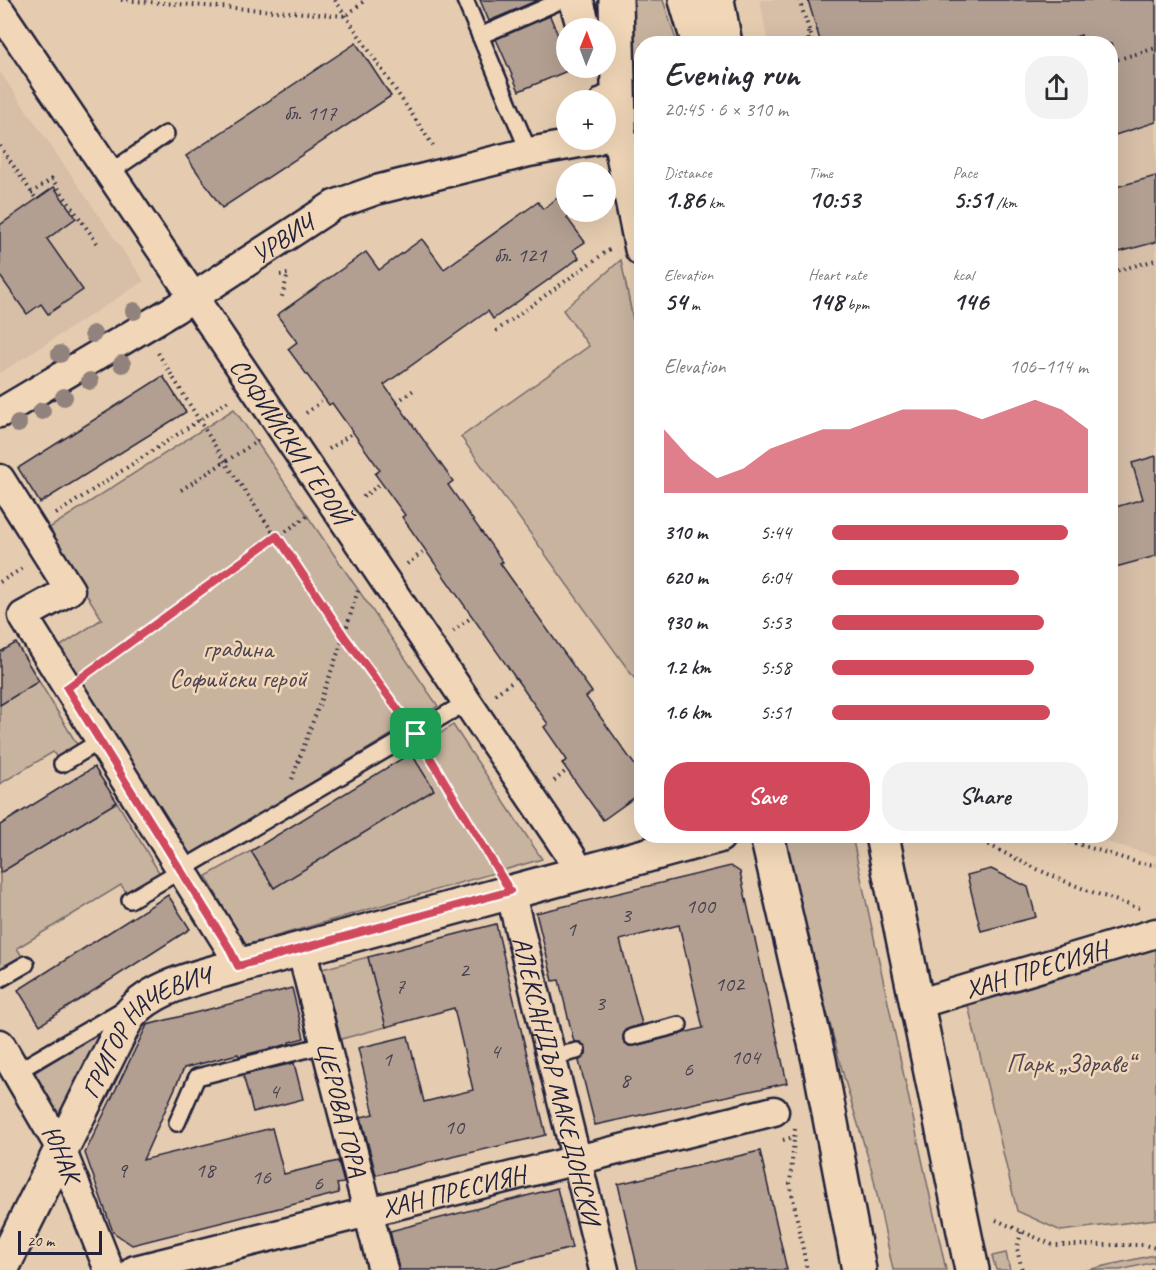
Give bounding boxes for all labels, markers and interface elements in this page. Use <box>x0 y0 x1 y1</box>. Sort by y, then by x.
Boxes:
north arrow <box>556 18 616 78</box>
map controls <box>556 18 616 222</box>
text: Evening run <box>664 53 799 95</box>
button: share <box>1025 56 1088 119</box>
button: + <box>556 90 616 150</box>
text: 20:45 · 6 × 310 m <box>664 97 788 122</box>
house number: бл. 117 <box>284 99 337 127</box>
button: − <box>556 162 616 222</box>
text: Distance <box>664 163 712 183</box>
text: Time <box>808 163 833 183</box>
text: Pace <box>953 163 977 183</box>
text: 1.86 <box>664 183 705 216</box>
text: 10:53 <box>808 183 860 216</box>
text: 5:51 <box>953 183 992 216</box>
text: km <box>705 193 724 213</box>
text: /km <box>992 193 1017 213</box>
street label: УРВИЧ <box>245 205 323 271</box>
house number: бл. 121 <box>494 241 547 269</box>
text: Elevation <box>664 265 713 285</box>
text: Heart rate <box>808 265 867 285</box>
text: kcal <box>953 265 974 285</box>
text: 54 <box>664 285 687 318</box>
text: 148 <box>808 285 843 318</box>
text: 146 <box>953 285 988 318</box>
text: m <box>687 295 700 315</box>
text: bpm <box>843 295 869 315</box>
street label: СОФИЙСКИ ГЕРОЙ <box>222 352 361 535</box>
text: Elevation <box>664 354 726 379</box>
text: 106–114 m <box>1009 354 1088 379</box>
text: 310 m <box>664 520 707 545</box>
text: 5:44 <box>760 520 791 545</box>
text: 620 m <box>664 565 708 590</box>
text: 6:04 <box>760 565 791 590</box>
text: 930 m <box>664 610 707 635</box>
text: 5:53 <box>760 610 791 635</box>
park label: градина Софийски герой <box>169 632 309 695</box>
text: 1.2 km <box>664 655 711 680</box>
text: 5:58 <box>760 655 791 680</box>
text: 1.6 km <box>664 700 711 725</box>
text: 5:51 <box>760 700 791 725</box>
pin <box>390 708 441 759</box>
icon: arrive <box>399 717 432 750</box>
button: Save <box>664 762 870 831</box>
button: Share <box>882 762 1088 831</box>
house number: 100 <box>685 892 717 920</box>
house number: 3 <box>621 901 633 929</box>
house number: 1 <box>566 915 577 943</box>
street label: ХАН ПРЕСИЯН <box>961 931 1115 1006</box>
street label: АЛЕКСАНДЪР МАКЕДОНСКИ <box>505 933 609 1232</box>
house number: 2 <box>459 956 471 984</box>
street label: ГРИГОР НАЧЕВИЧ <box>74 957 219 1103</box>
house number: 102 <box>714 970 746 998</box>
house number: 7 <box>395 972 406 1000</box>
house number: 3 <box>595 989 607 1017</box>
house number: 4 <box>490 1037 502 1065</box>
street label: ЦЕРОВА ГОРА <box>308 1038 375 1181</box>
house number: 104 <box>730 1043 762 1071</box>
house number: 1 <box>382 1045 393 1073</box>
park label: Парк „Здраве“ <box>1006 1047 1139 1080</box>
house number: 6 <box>683 1055 694 1083</box>
house number: 8 <box>620 1066 632 1094</box>
house number: 4 <box>269 1077 281 1105</box>
house number: 10 <box>444 1113 466 1141</box>
street label: ЮНАК <box>34 1119 90 1191</box>
house number: 9 <box>117 1156 129 1184</box>
house number: 18 <box>195 1156 217 1184</box>
street label: ХАН ПРЕСИЯН <box>378 1157 533 1225</box>
house number: 16 <box>251 1163 272 1191</box>
house number: 6 <box>313 1169 324 1197</box>
scale bar <box>18 1228 102 1256</box>
text: 20 m <box>27 1231 54 1251</box>

